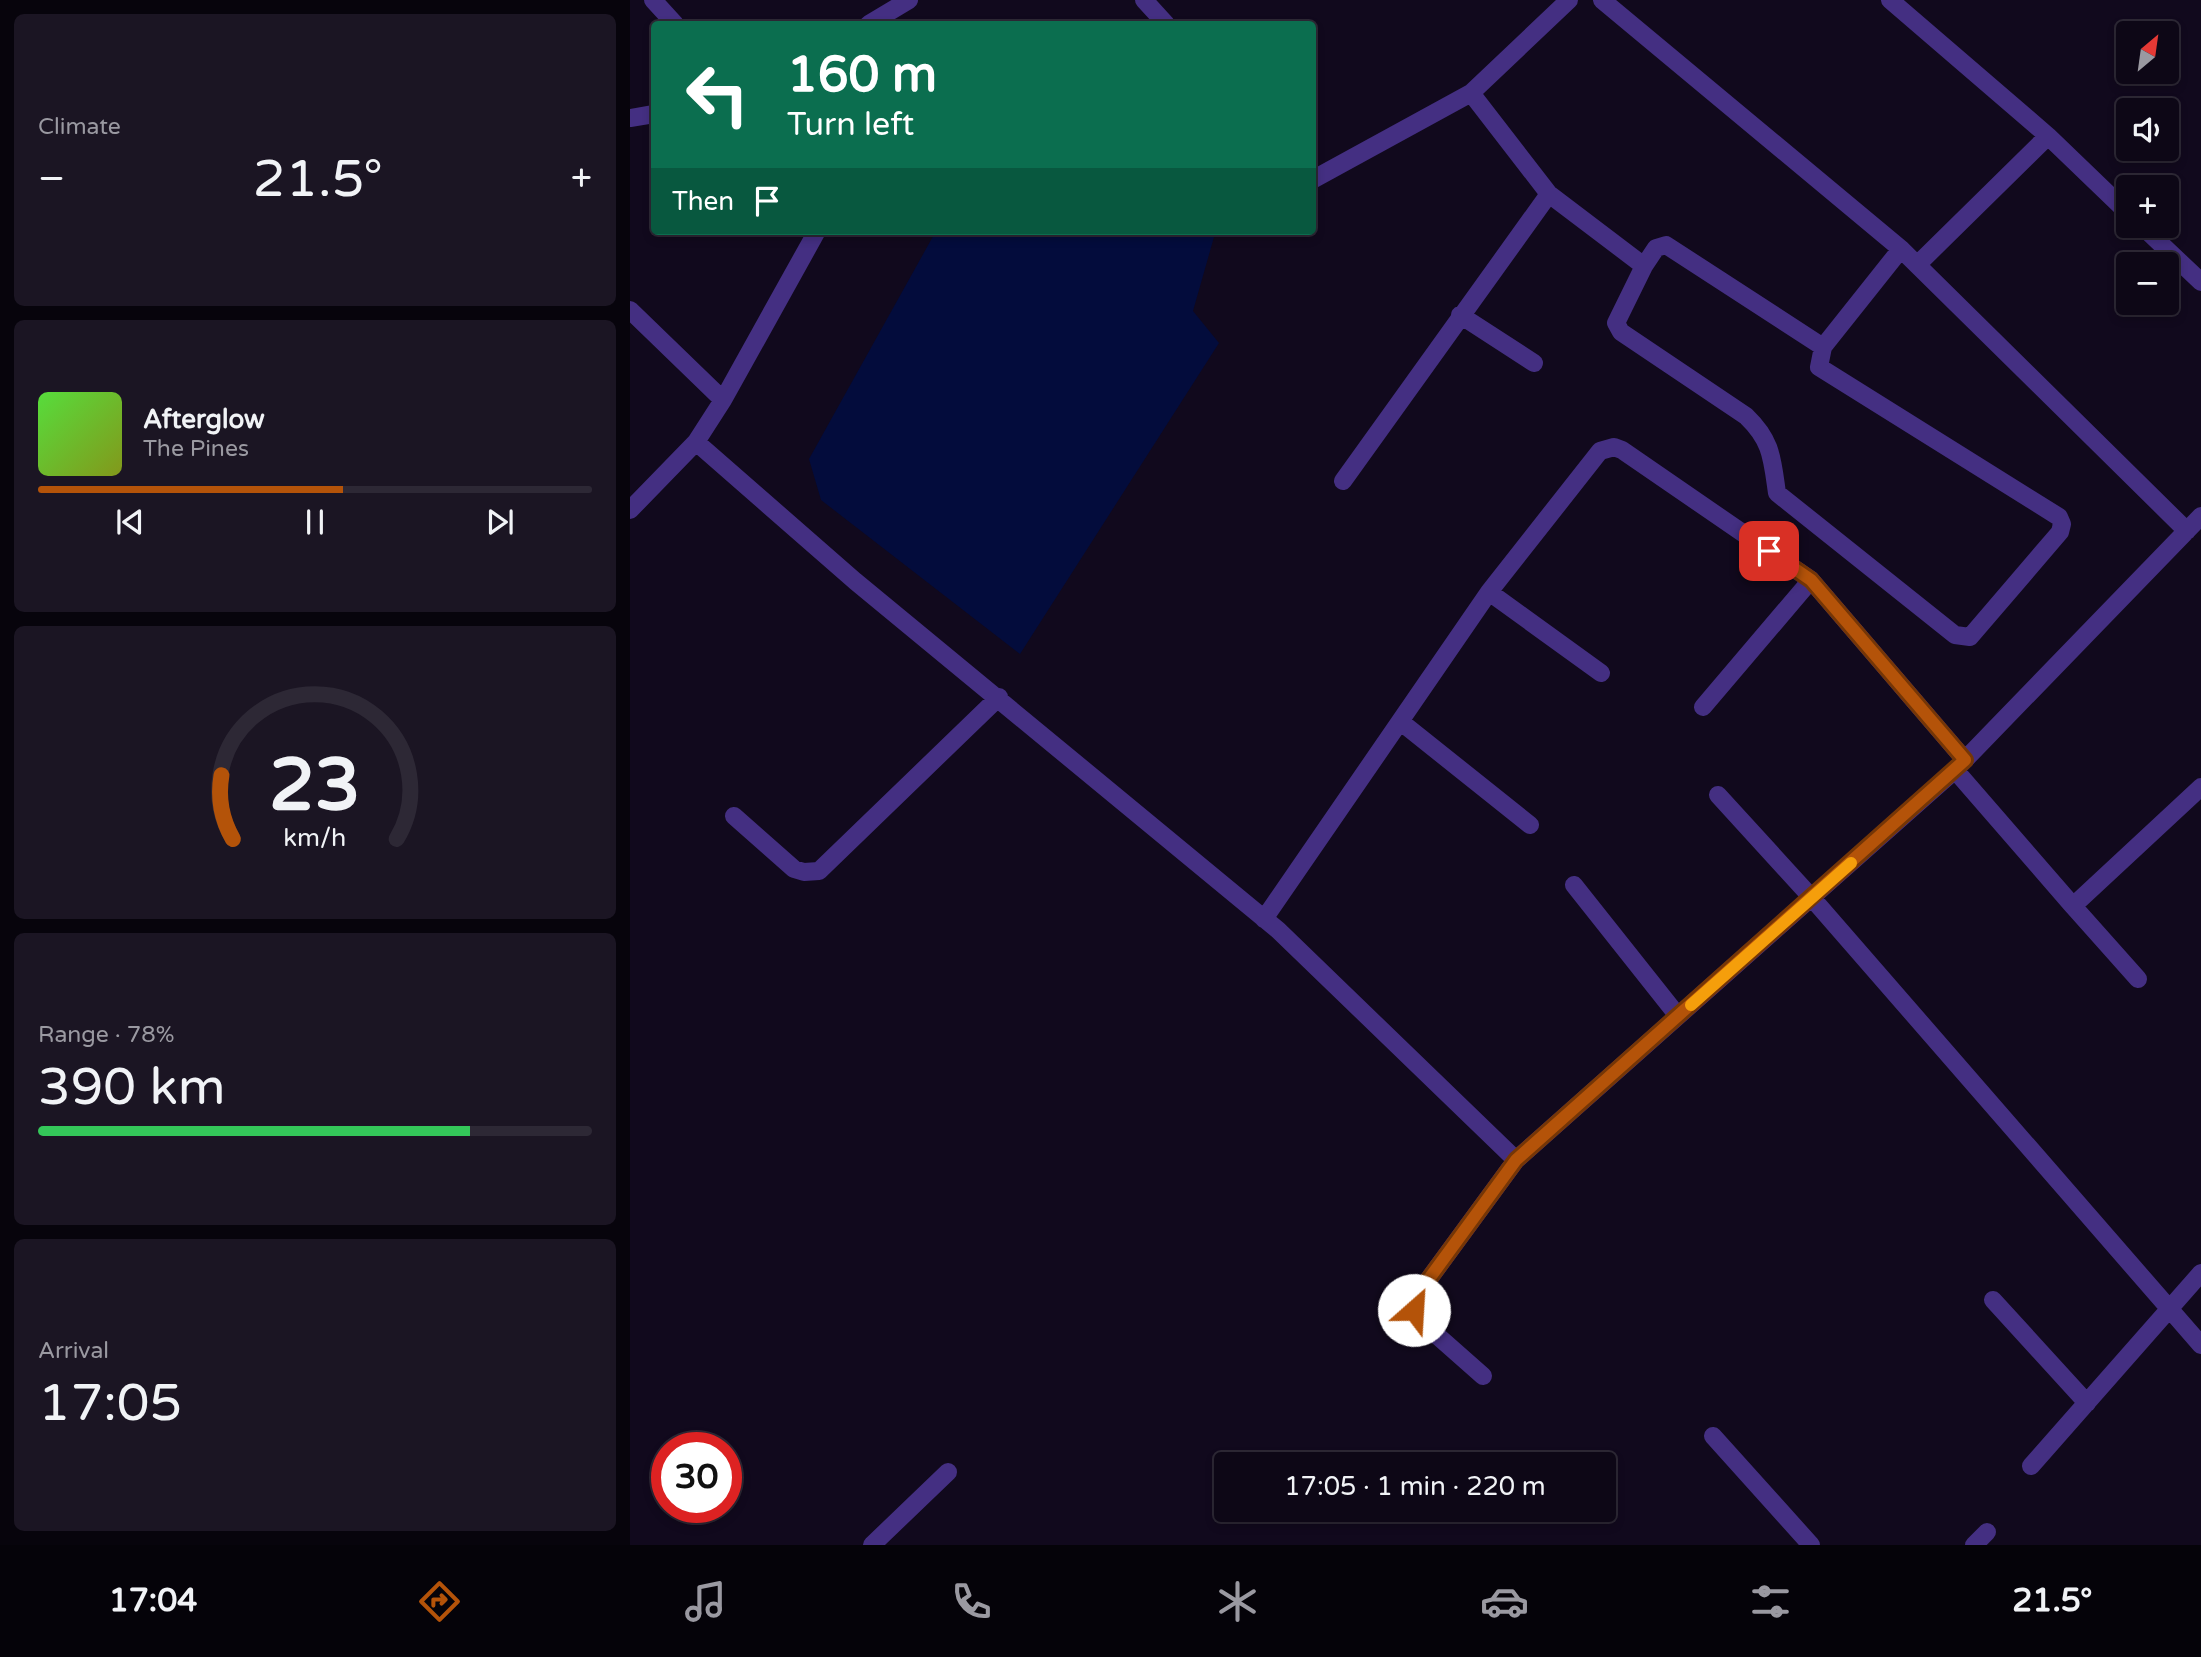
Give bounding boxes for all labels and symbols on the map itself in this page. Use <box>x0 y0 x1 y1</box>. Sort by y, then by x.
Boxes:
north arrow <box>2116 21 2179 84</box>
pin <box>1739 521 1799 581</box>
position arrow <box>1377 1273 1451 1347</box>
speed limit sign: 30 <box>651 1432 742 1523</box>

